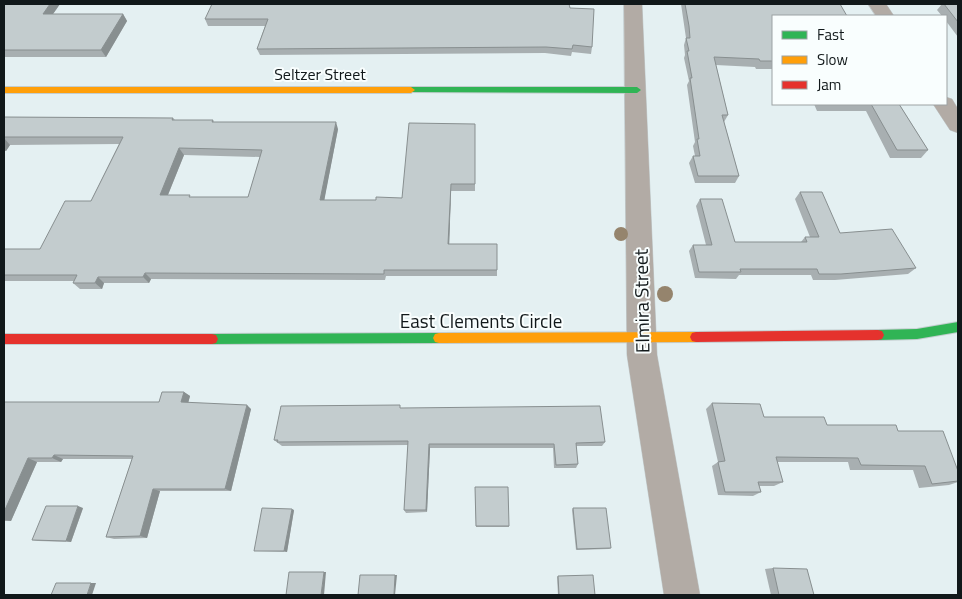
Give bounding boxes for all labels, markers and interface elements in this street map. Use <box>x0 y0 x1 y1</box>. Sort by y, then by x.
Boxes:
legend <box>772 15 947 105</box>
text: Fast <box>817 23 845 46</box>
text: Slow <box>817 48 848 71</box>
street label: Seltzer Street <box>274 62 366 86</box>
text: Jam <box>817 73 841 96</box>
street label: Elmira Street <box>626 248 656 353</box>
street label: East Clements Circle <box>400 306 562 335</box>

